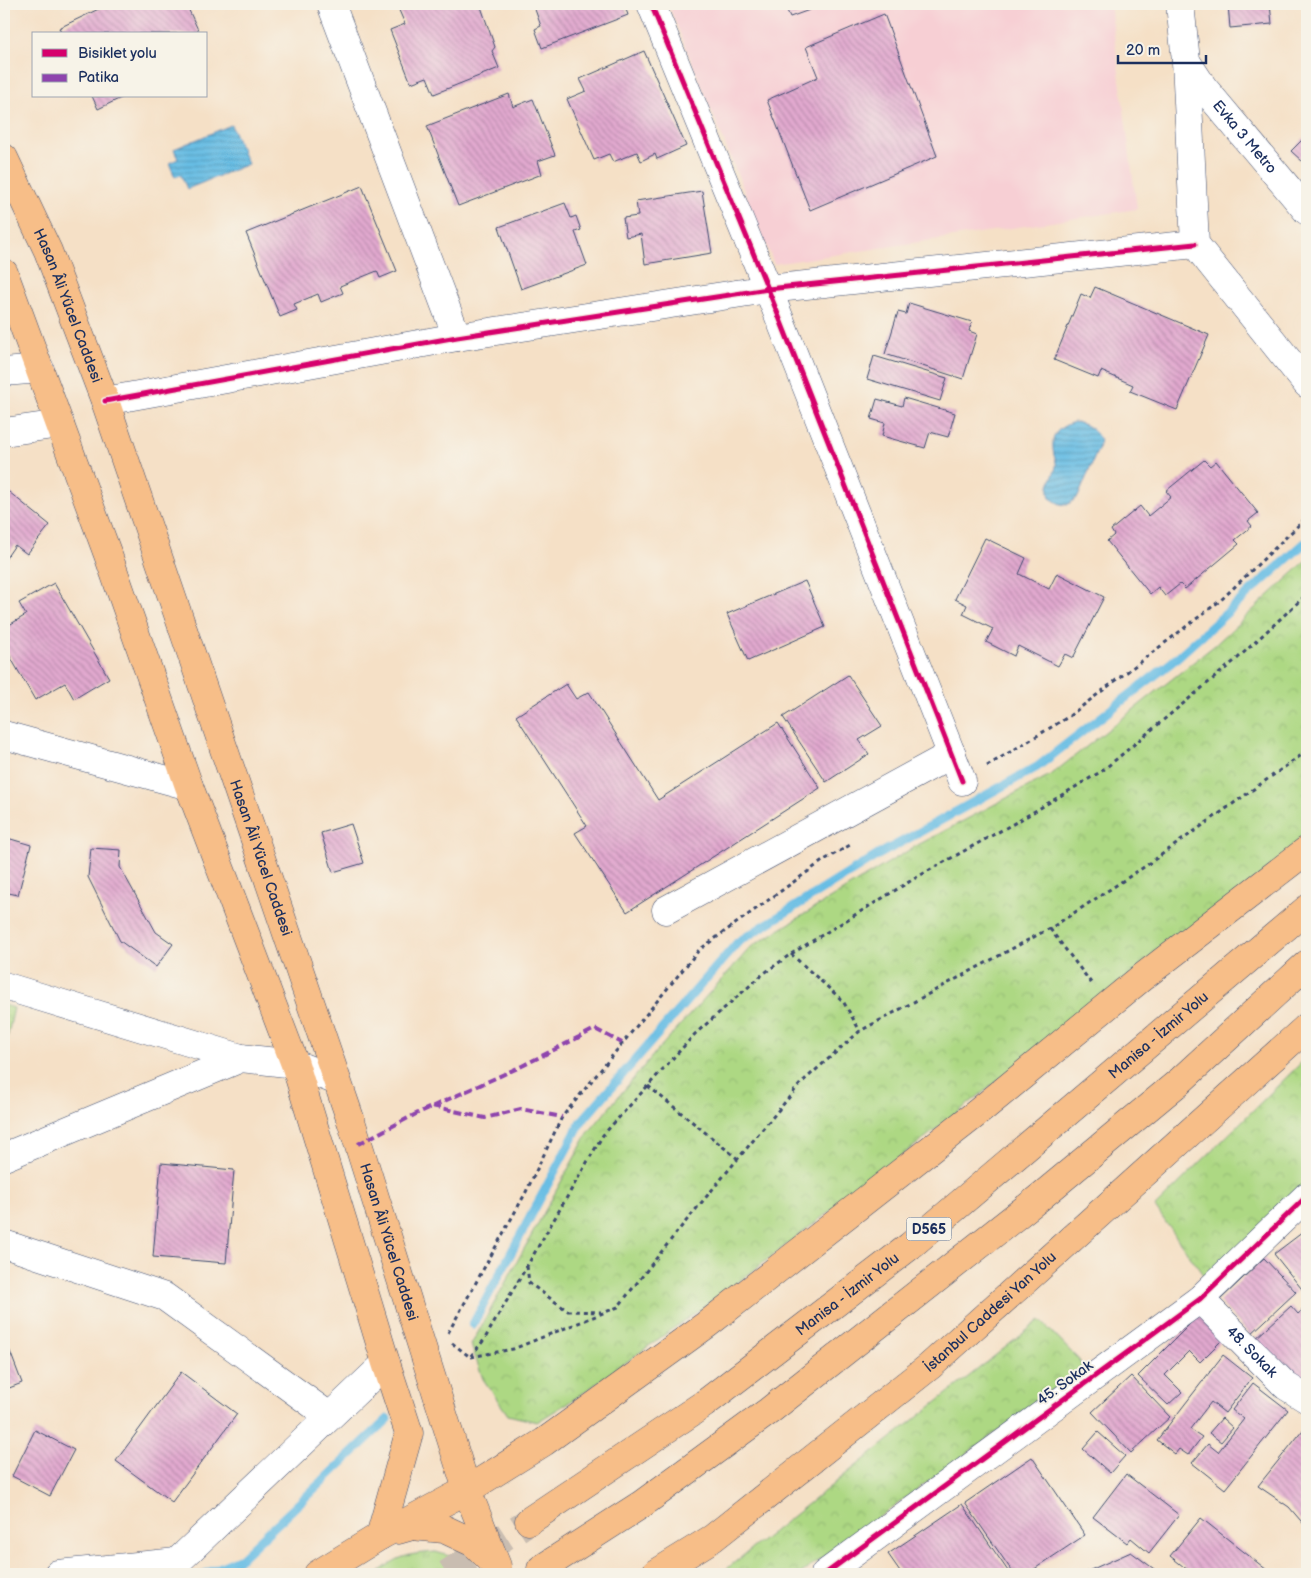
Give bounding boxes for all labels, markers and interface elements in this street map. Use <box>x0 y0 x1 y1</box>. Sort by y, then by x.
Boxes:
legend <box>32 32 208 98</box>
scale bar <box>1118 32 1206 64</box>
text: 20 m <box>1126 41 1160 60</box>
text: Bisiklet yolu <box>78 44 157 63</box>
text: Patika <box>78 68 119 87</box>
street label: Evka 3 Metro <box>1208 96 1281 177</box>
street label: Hasan Âli Yücel Caddesi <box>29 225 107 385</box>
street label: Hasan Âli Yücel Caddesi <box>226 777 297 938</box>
street label: Manisa - İzmir Yolu <box>1104 987 1212 1083</box>
street label: Hasan Âli Yücel Caddesi <box>355 1161 423 1323</box>
road number: D565 <box>906 1218 952 1240</box>
street label: İstanbul Caddesi Yan Yolu <box>920 1247 1060 1377</box>
street label: Manisa - İzmir Yolu <box>792 1248 903 1340</box>
street label: 48. Sokak <box>1222 1322 1282 1382</box>
street label: 45. Sokak <box>1033 1356 1097 1410</box>

